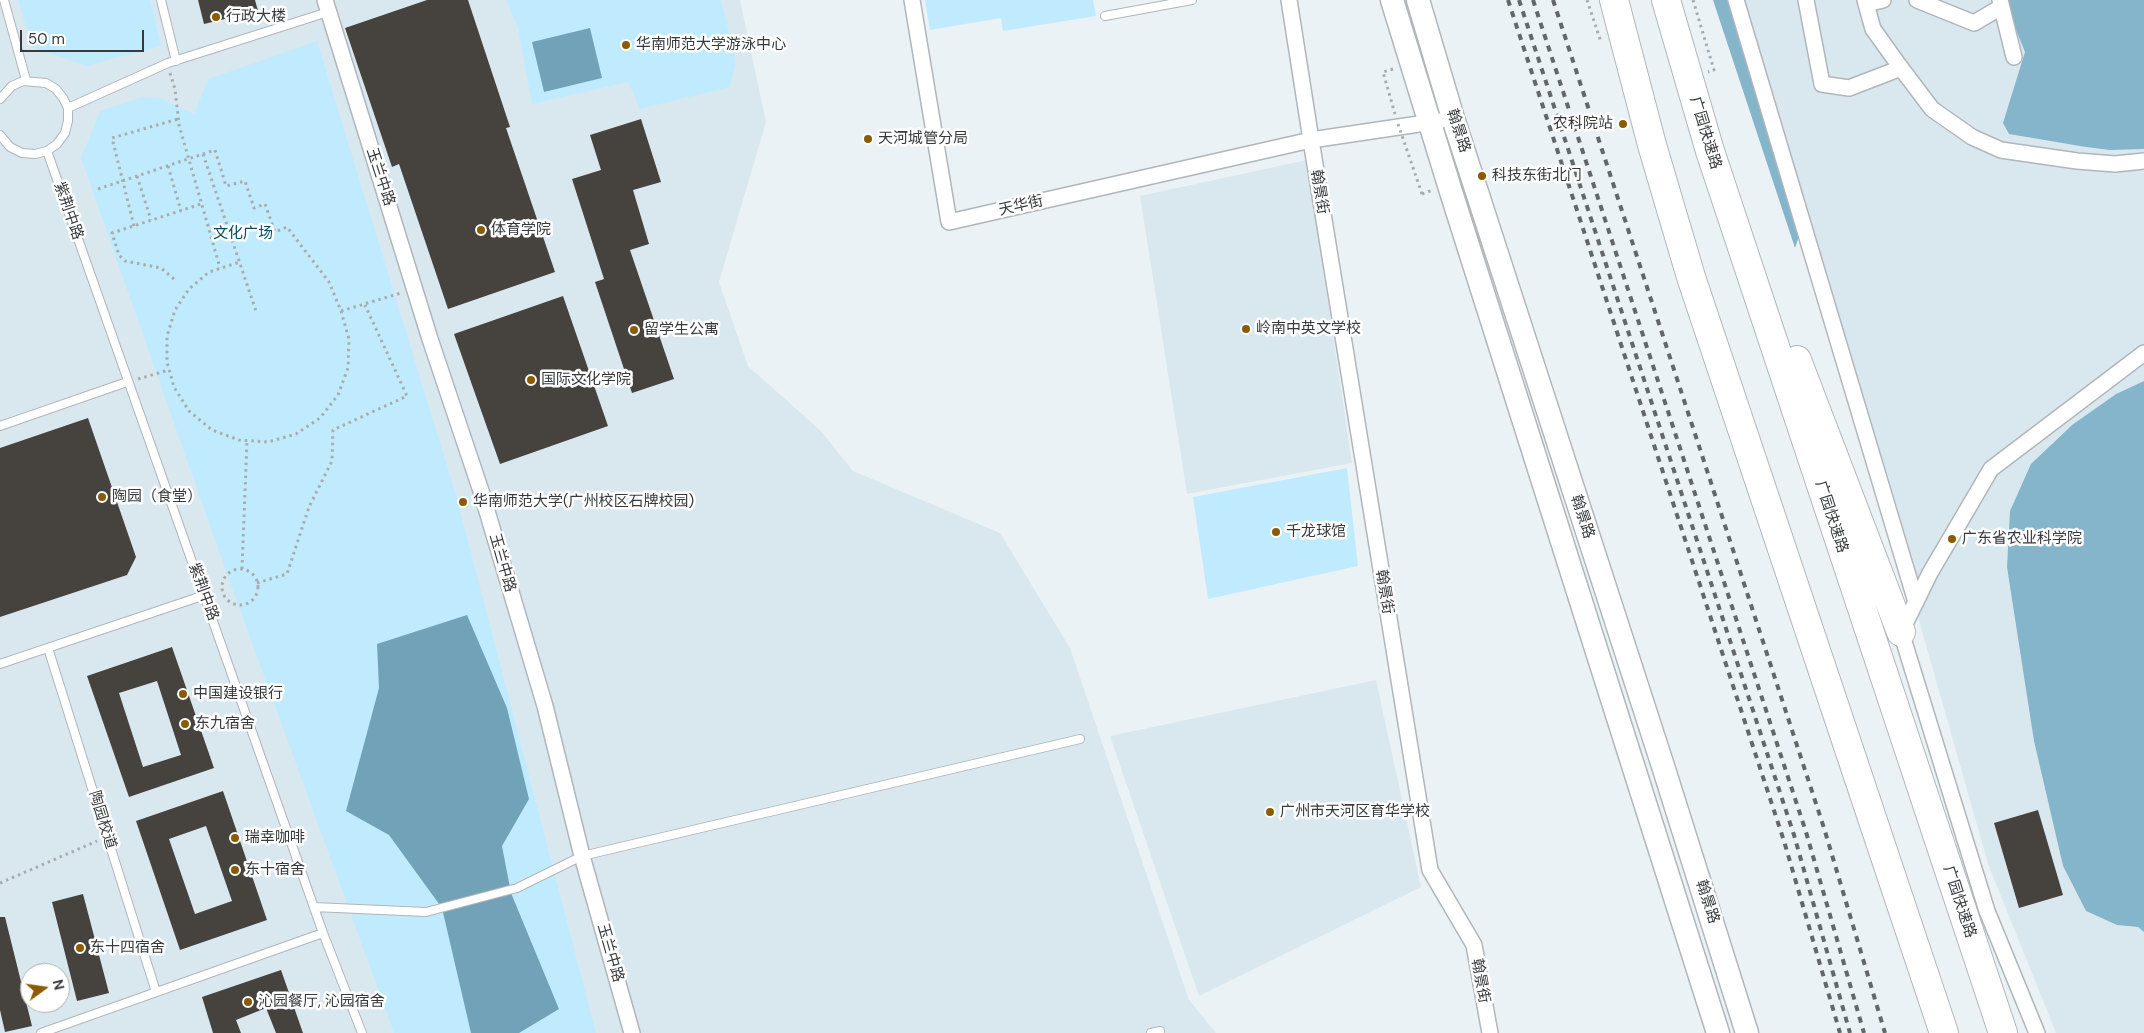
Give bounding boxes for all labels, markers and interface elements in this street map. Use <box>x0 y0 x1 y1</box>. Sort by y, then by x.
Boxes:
place label: 行政大楼 <box>226 8 286 26</box>
marker: 行政大楼 <box>210 11 222 23</box>
scale bar <box>22 20 146 52</box>
text: 50 m <box>28 29 65 49</box>
place label: 华南师范大学游泳中心 <box>636 36 786 54</box>
marker: 华南师范大学游泳中心 <box>620 39 632 51</box>
street label: 广园快速路 <box>1685 95 1725 171</box>
street label: 翰景路 <box>1442 107 1474 155</box>
place label: 农科院站 <box>1553 115 1613 133</box>
marker: 农科院站 <box>1617 118 1629 130</box>
place label: 天河城管分局 <box>878 130 968 148</box>
marker: 天河城管分局 <box>862 133 874 145</box>
street label: 玉兰中路 <box>362 146 398 208</box>
place label: 科技东街北门 <box>1492 167 1582 185</box>
street label: 翰景街 <box>1307 168 1331 216</box>
marker: 科技东街北门 <box>1476 170 1488 182</box>
street label: 紫荆中路 <box>50 180 86 242</box>
street label: 天华街 <box>997 192 1045 220</box>
place label: 体育学院 <box>491 221 551 239</box>
marker: 体育学院 <box>475 224 487 236</box>
park label: 文化广场 <box>213 225 273 243</box>
place label: 岭南中英文学校 <box>1256 320 1361 338</box>
place label: 留学生公寓 <box>644 321 719 339</box>
marker: 岭南中英文学校 <box>1240 323 1252 335</box>
marker: 留学生公寓 <box>628 324 640 336</box>
place label: 国际文化学院 <box>541 371 631 389</box>
marker: 国际文化学院 <box>525 374 537 386</box>
street label: 广园快速路 <box>1811 479 1851 555</box>
place label: 陶园（食堂） <box>112 488 202 506</box>
marker: 陶园（食堂） <box>96 491 108 503</box>
place label: 华南师范大学(广州校区石牌校园) <box>473 493 694 511</box>
street label: 翰景路 <box>1566 493 1598 541</box>
marker: 华南师范大学(广州校区石牌校园) <box>457 496 469 508</box>
place label: 千龙球馆 <box>1286 523 1346 541</box>
marker: 千龙球馆 <box>1270 526 1282 538</box>
place label: 广东省农业科学院 <box>1962 530 2082 548</box>
street label: 玉兰中路 <box>485 532 519 594</box>
marker: 广东省农业科学院 <box>1946 533 1958 545</box>
street label: 紫荆中路 <box>184 561 222 623</box>
street label: 翰景街 <box>1372 568 1396 616</box>
place label: 中国建设银行 <box>193 685 283 703</box>
marker: 中国建设银行 <box>177 688 189 700</box>
place label: 东九宿舍 <box>195 715 255 733</box>
marker: 东九宿舍 <box>179 718 191 730</box>
street label: 陶园校道 <box>85 789 119 851</box>
place label: 广州市天河区育华学校 <box>1280 803 1430 821</box>
marker: 广州市天河区育华学校 <box>1264 806 1276 818</box>
place label: 瑞幸咖啡 <box>245 829 305 847</box>
marker: 瑞幸咖啡 <box>229 832 241 844</box>
place label: 东十宿舍 <box>245 861 305 879</box>
marker: 东十宿舍 <box>229 864 241 876</box>
street label: 广园快速路 <box>1939 864 1979 940</box>
street label: 翰景路 <box>1691 878 1723 926</box>
street label: 玉兰中路 <box>593 922 627 984</box>
place label: 东十四宿舍 <box>90 939 165 957</box>
marker: 东十四宿舍 <box>74 942 86 954</box>
street label: 翰景街 <box>1467 957 1493 1005</box>
north arrow <box>20 963 70 1013</box>
text: N <box>49 977 69 992</box>
place label: 沁园餐厅, 沁园宿舍 <box>258 993 385 1011</box>
marker: 沁园餐厅, 沁园宿舍 <box>242 996 254 1008</box>

